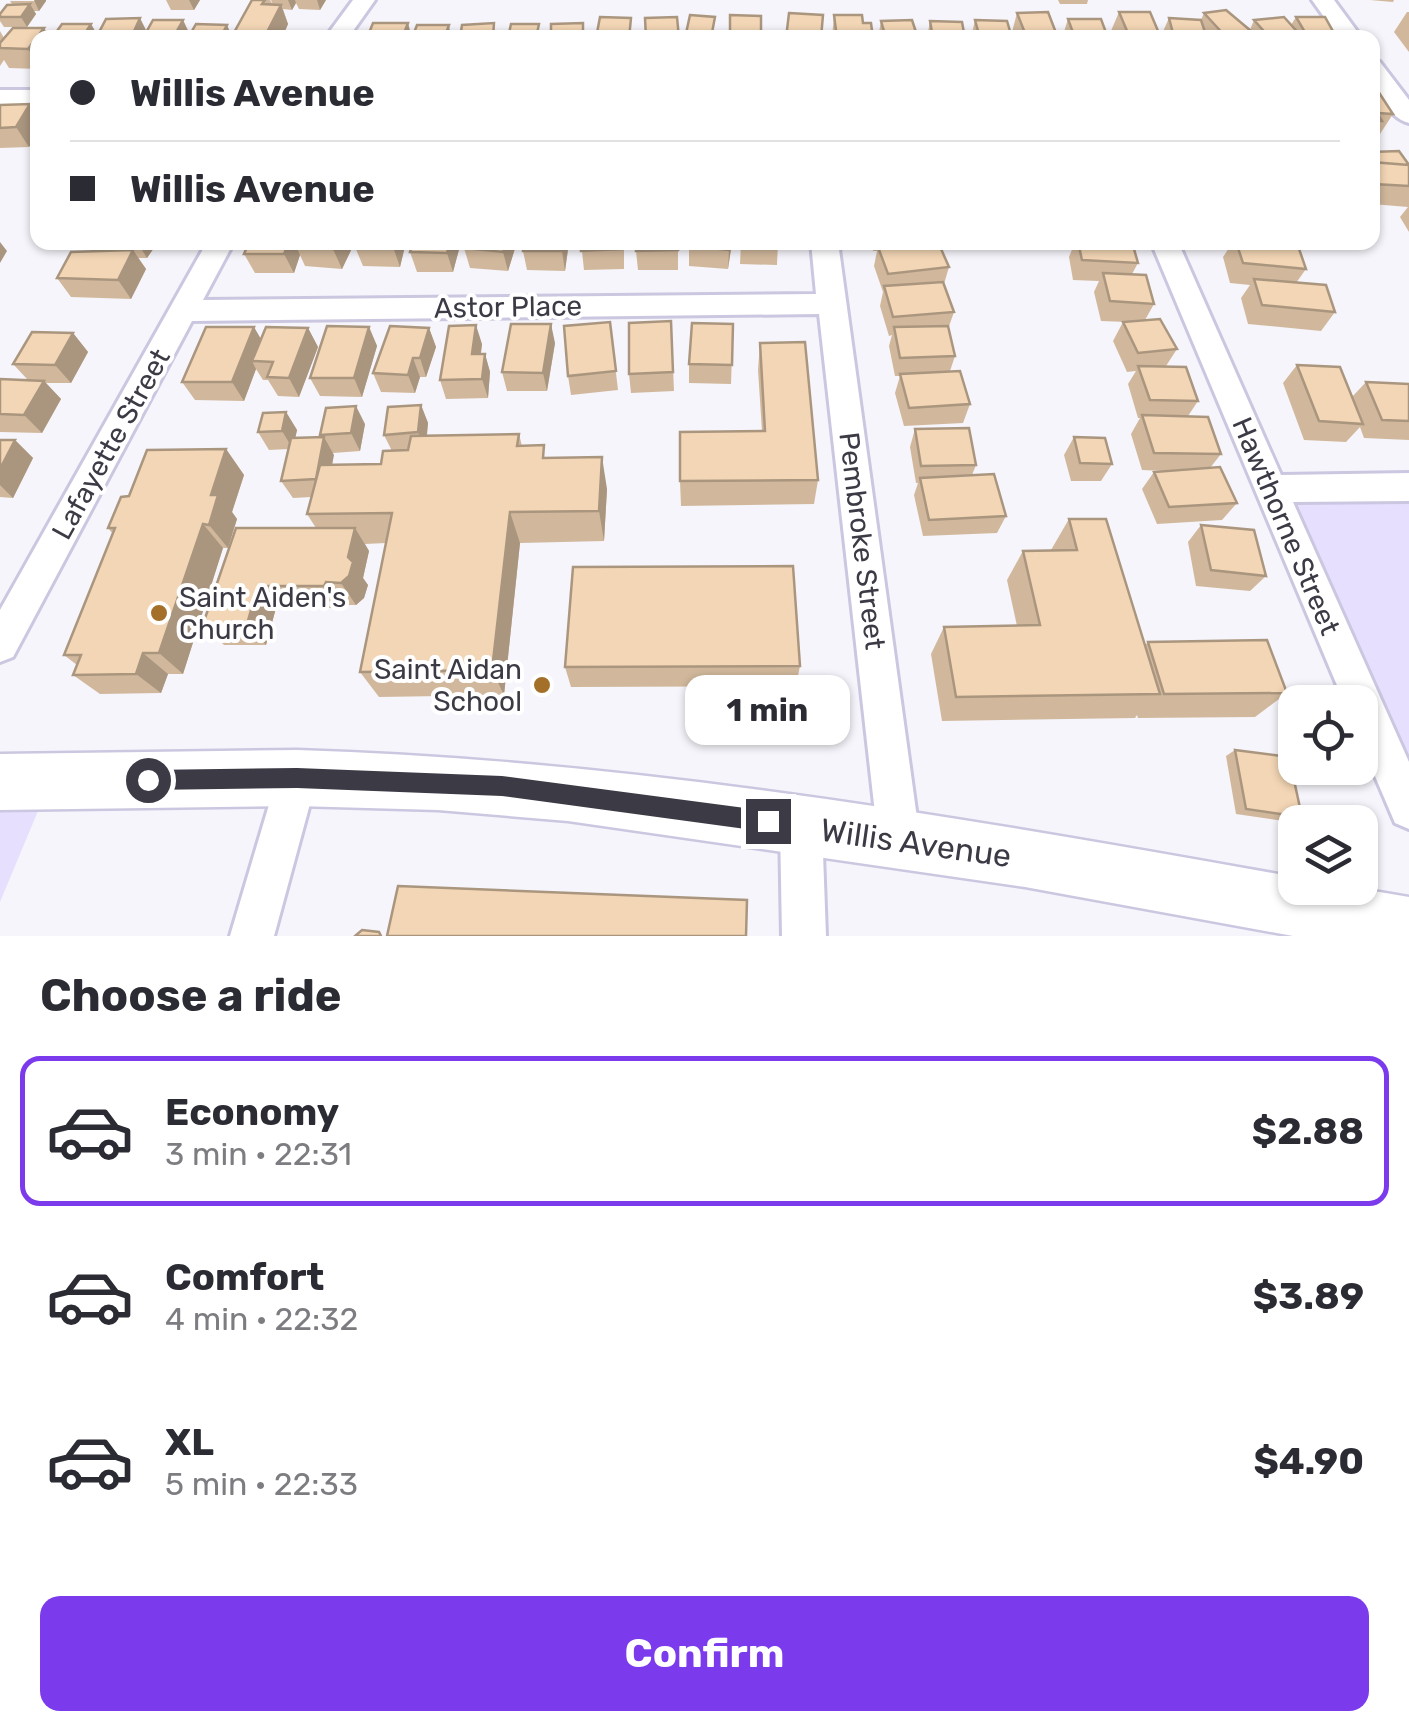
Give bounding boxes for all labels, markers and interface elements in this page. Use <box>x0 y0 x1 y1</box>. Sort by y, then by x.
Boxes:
text: Willis Avenue <box>130 70 375 116</box>
text: Willis Avenue <box>130 166 375 212</box>
street label: Astor Place <box>434 289 582 325</box>
street label: Lafayette Street <box>45 343 177 545</box>
street label: Hawthorne Street <box>1225 412 1347 640</box>
street label: Pembroke Street <box>832 430 892 652</box>
place label: Saint Aiden's Church <box>179 581 346 646</box>
marker: Saint Aiden's Church <box>148 602 170 624</box>
place label: Saint Aidan School <box>374 653 522 718</box>
marker: Saint Aidan School <box>531 674 553 696</box>
callout: 1 min <box>686 676 850 746</box>
map controls <box>1278 685 1378 905</box>
button: locate <box>1278 685 1378 785</box>
text: 1 min <box>727 691 808 729</box>
route start <box>126 758 171 803</box>
route end <box>746 799 791 844</box>
button: layers <box>1278 805 1378 905</box>
street label: Willis Avenue <box>818 811 1014 875</box>
text: Choose a ride <box>40 969 342 1022</box>
icon: car <box>45 1086 135 1176</box>
text: Economy <box>165 1089 339 1135</box>
text: $2.88 <box>1252 1108 1364 1154</box>
text: 3 min · 22:31 <box>165 1135 352 1173</box>
icon: car <box>45 1251 135 1341</box>
text: Comfort <box>165 1254 324 1300</box>
text: $3.89 <box>1253 1273 1364 1319</box>
text: 4 min · 22:32 <box>165 1300 358 1338</box>
icon: car <box>45 1416 135 1506</box>
text: XL <box>165 1419 214 1465</box>
text: $4.90 <box>1253 1438 1364 1484</box>
text: 5 min · 22:33 <box>165 1465 358 1503</box>
button: Confirm <box>40 1596 1369 1711</box>

